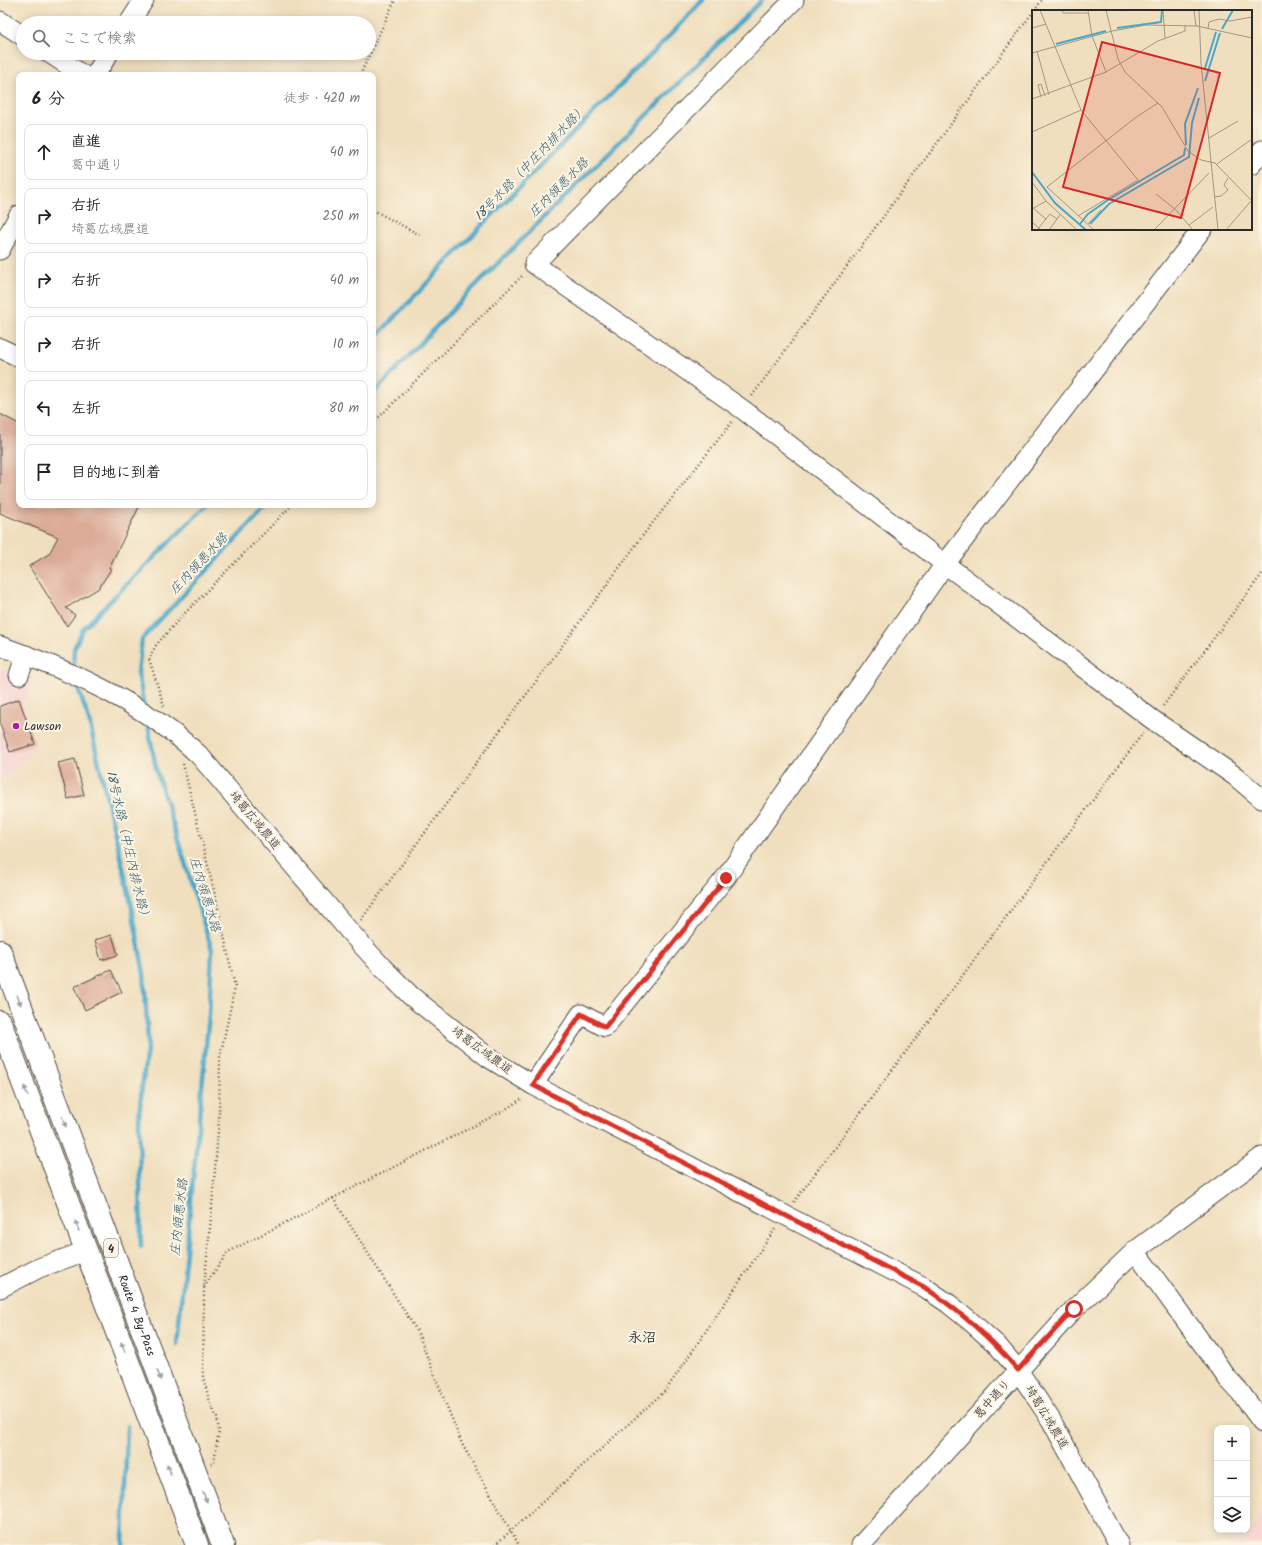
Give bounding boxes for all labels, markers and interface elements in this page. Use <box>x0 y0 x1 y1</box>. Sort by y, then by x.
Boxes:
inset map <box>1032 10 1252 230</box>
search box <box>16 16 376 60</box>
icon: search <box>30 27 52 49</box>
text: ここで検索 <box>62 27 137 51</box>
text: 6 分 <box>32 86 65 113</box>
text: 徒歩 · 420 m <box>284 88 360 109</box>
water label: 18号水路（中庄内排水路） <box>470 100 592 226</box>
text: 直進 <box>71 130 101 154</box>
icon: ahead <box>33 141 55 163</box>
text: 40 m <box>330 142 359 163</box>
water label: 庄内領悪水路 <box>524 152 595 223</box>
text: 葛中通り <box>71 155 123 176</box>
text: 右折 <box>71 194 101 218</box>
icon: right <box>33 205 55 227</box>
text: 250 m <box>322 206 359 227</box>
text: 埼葛広域農道 <box>71 219 149 240</box>
icon: right <box>33 269 55 291</box>
text: 右折 <box>71 269 101 293</box>
text: 40 m <box>330 270 359 291</box>
icon: right <box>33 333 55 355</box>
text: 右折 <box>71 333 101 357</box>
text: 10 m <box>333 334 359 355</box>
icon: left <box>33 397 55 419</box>
text: 左折 <box>71 397 101 421</box>
text: 80 m <box>329 398 359 419</box>
icon: arrive <box>33 461 55 483</box>
text: 目的地に到着 <box>71 461 161 485</box>
water label: 庄内領悪水路 <box>165 528 234 600</box>
place label: Lawson <box>24 717 61 736</box>
marker: Lawson <box>11 721 21 731</box>
water label: 18号水路（中庄内排水路） <box>100 768 155 924</box>
street label: 埼葛広域農道 <box>224 787 285 854</box>
water label: 庄内領悪水路 <box>183 854 226 936</box>
route end <box>717 869 735 887</box>
one-way arrow <box>16 995 22 1007</box>
street label: 埼葛広域農道 <box>447 1022 516 1079</box>
one-way arrow <box>23 1085 29 1097</box>
one-way arrow <box>62 1117 68 1129</box>
water label: 庄内領悪水路 <box>165 1176 194 1257</box>
one-way arrow <box>73 1219 79 1231</box>
road number: 4 <box>104 1239 118 1257</box>
street label: Route 4 By-Pass <box>112 1272 160 1359</box>
route start <box>1065 1300 1083 1318</box>
district label: 永沼 <box>628 1327 656 1349</box>
one-way arrow <box>119 1341 125 1353</box>
one-way arrow <box>157 1369 163 1381</box>
street label: 葛中通り <box>969 1375 1015 1424</box>
street label: 埼葛広域農道 <box>1020 1381 1073 1453</box>
map controls <box>1214 1425 1250 1533</box>
button: + <box>1214 1425 1250 1461</box>
button: − <box>1214 1461 1250 1497</box>
one-way arrow <box>165 1463 171 1475</box>
one-way arrow <box>202 1491 208 1503</box>
button: layers <box>1214 1497 1250 1533</box>

